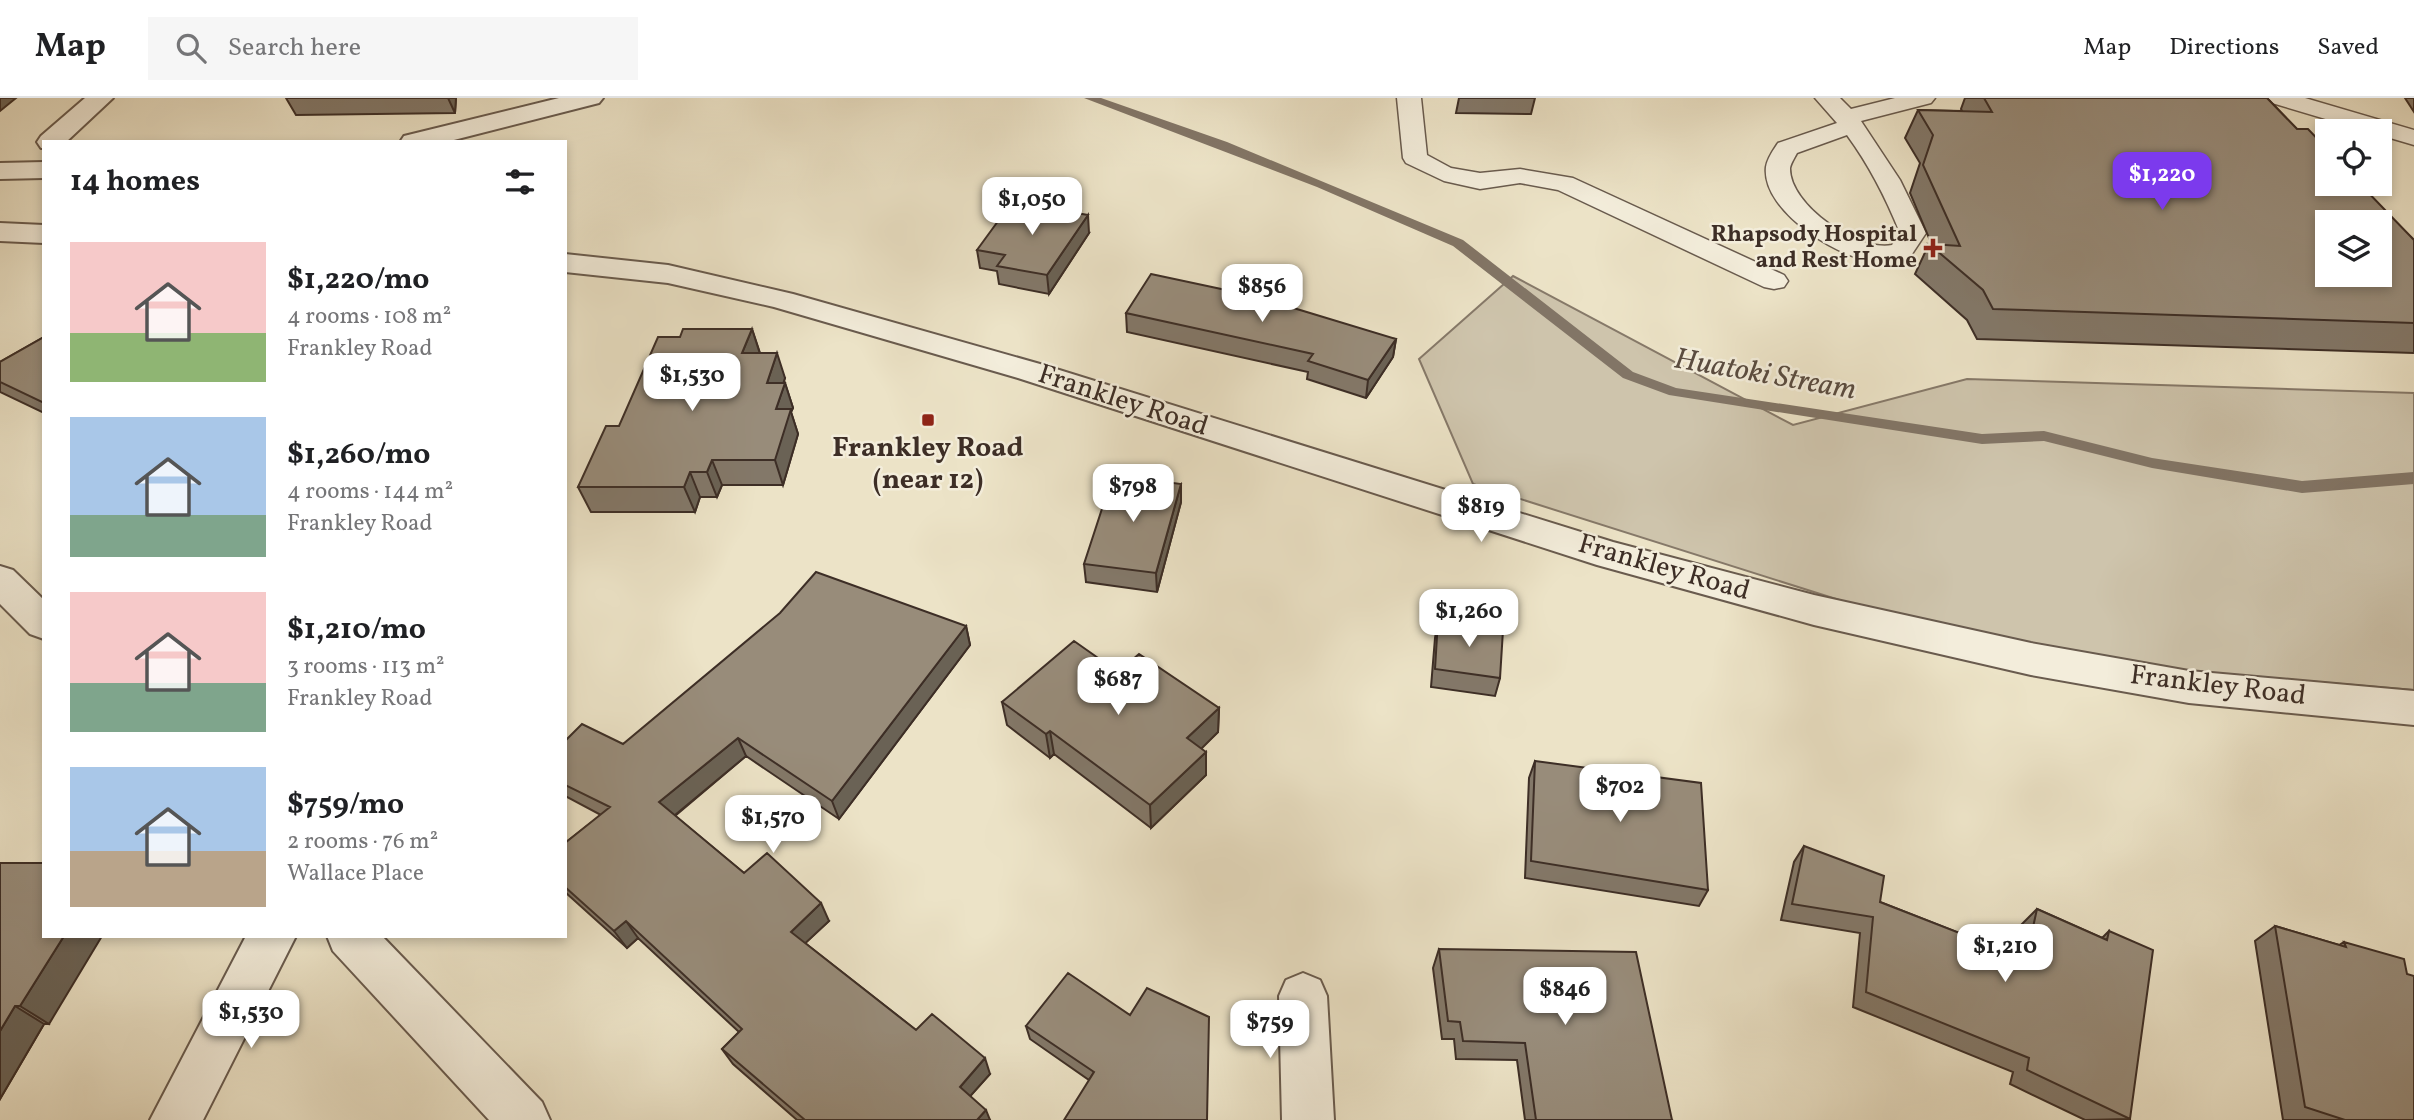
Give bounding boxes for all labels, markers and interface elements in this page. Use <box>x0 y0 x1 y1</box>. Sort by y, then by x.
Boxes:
search box <box>148 17 638 80</box>
text: Map <box>35 25 106 71</box>
icon: search <box>172 29 210 67</box>
text: Search here <box>228 30 361 66</box>
text: Map <box>2083 31 2131 65</box>
text: Directions <box>2169 31 2279 65</box>
text: Saved <box>2317 31 2379 65</box>
map controls <box>2315 119 2392 287</box>
button: locate <box>2315 119 2392 196</box>
pin: $1,220 <box>2105 152 2219 212</box>
text: $1,220 <box>2129 159 2195 191</box>
text: 14 homes <box>70 161 200 203</box>
icon: filters <box>501 163 539 201</box>
pin: $1,050 <box>975 178 1089 237</box>
text: $1,050 <box>998 184 1066 216</box>
button: layers <box>2315 210 2392 287</box>
place label: Rhapsody Hospital and Rest Home <box>1711 219 1917 277</box>
marker: Rhapsody Hospital and Rest Home <box>1923 238 1943 258</box>
text: $1,220/mo <box>287 259 429 301</box>
pin: $856 <box>1221 264 1303 324</box>
icon: home <box>126 270 210 354</box>
text: $856 <box>1238 271 1286 303</box>
text: 4 rooms · 108 m² <box>287 301 451 333</box>
text: Frankley Road <box>287 333 432 365</box>
water label: Huatoki Stream <box>1671 338 1859 412</box>
pin: $1,530 <box>635 354 749 413</box>
street label: Frankley Road <box>1033 355 1213 447</box>
text: $1,530 <box>659 360 725 392</box>
marker: Frankley Road (near 12) <box>920 412 936 428</box>
place label: Frankley Road (near 12) <box>832 429 1024 500</box>
text: $1,260/mo <box>287 434 430 476</box>
icon: home <box>126 445 210 529</box>
pin: $798 <box>1092 464 1174 524</box>
text: $798 <box>1109 471 1157 503</box>
text: 4 rooms · 144 m² <box>287 476 453 508</box>
pin: $819 <box>1440 484 1522 544</box>
text: $819 <box>1457 491 1505 523</box>
text: Frankley Road <box>287 508 432 540</box>
street label: Frankley Road <box>1574 525 1754 611</box>
pin: $1,260 <box>1412 589 1526 649</box>
text: $1,260 <box>1435 596 1503 628</box>
text: $1,210/mo <box>287 609 426 651</box>
icon: home <box>126 620 210 704</box>
text: 3 rooms · 113 m² <box>287 651 445 683</box>
street label: Frankley Road <box>2128 656 2308 716</box>
pin: $687 <box>1077 658 1159 717</box>
text: $687 <box>1094 664 1143 696</box>
text: Frankley Road <box>287 683 432 715</box>
pin: $702 <box>1579 764 1661 824</box>
text: $702 <box>1595 771 1645 803</box>
text: $759/mo <box>287 784 404 826</box>
icon: home <box>126 795 210 879</box>
pin: $1,570 <box>716 796 830 855</box>
text: $1,570 <box>741 802 805 834</box>
text: 2 rooms · 76 m² <box>287 826 438 858</box>
text: Wallace Place <box>287 858 424 890</box>
pin: $1,210 <box>1948 924 2062 984</box>
text: $1,210 <box>1973 931 2037 963</box>
pin: $846 <box>1524 968 1606 1027</box>
text: $846 <box>1539 974 1591 1006</box>
pin: $1,530 <box>194 990 308 1050</box>
text: $1,530 <box>218 997 284 1029</box>
pin: $759 <box>1229 1000 1311 1060</box>
text: $759 <box>1246 1007 1294 1039</box>

